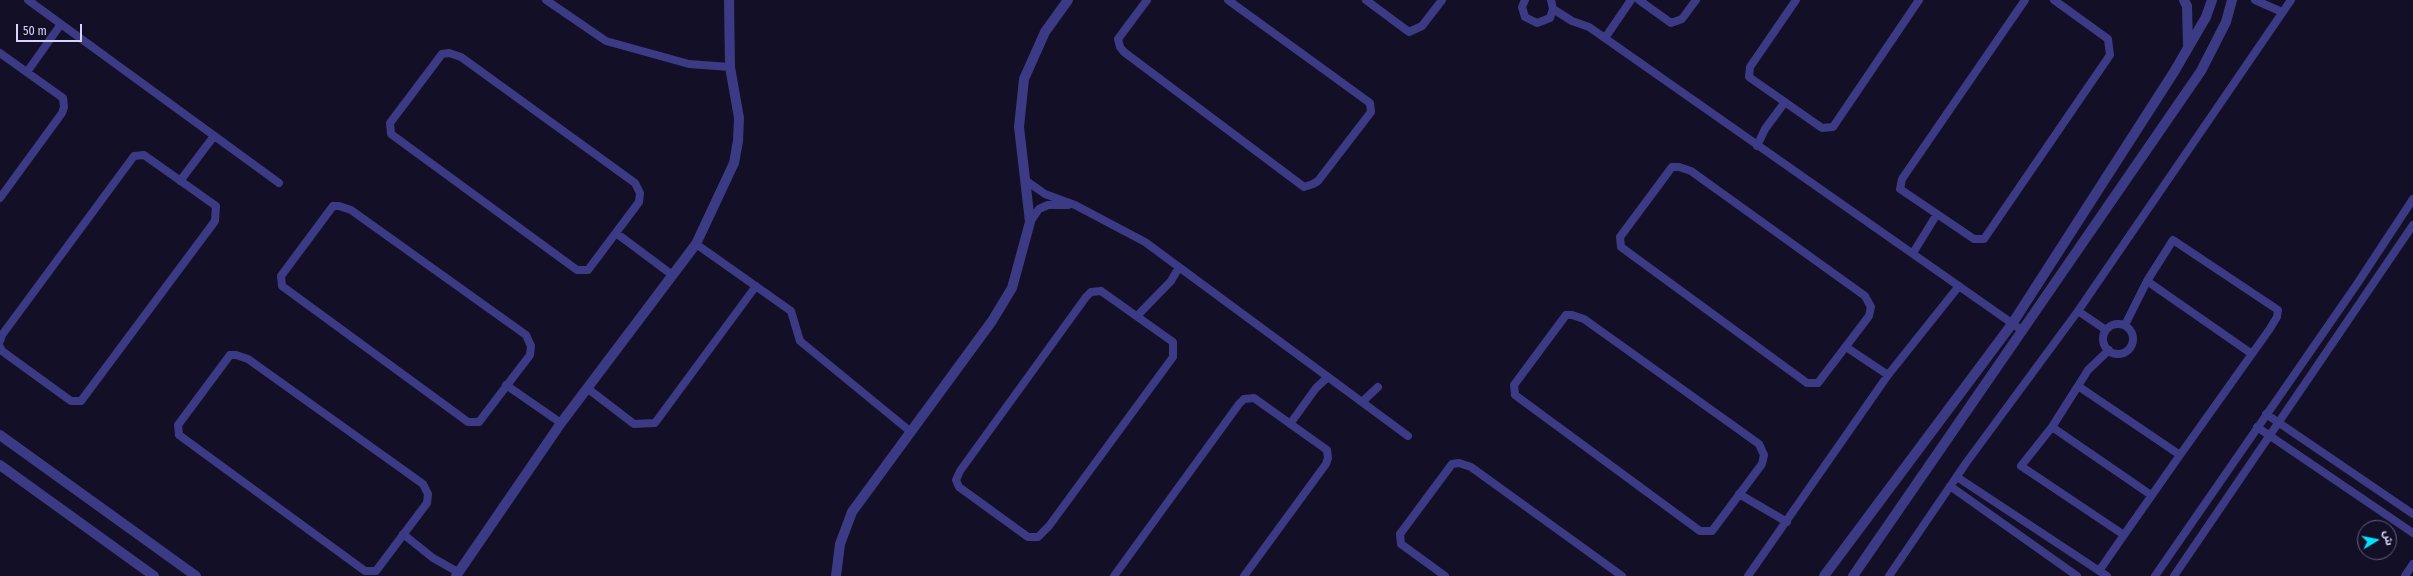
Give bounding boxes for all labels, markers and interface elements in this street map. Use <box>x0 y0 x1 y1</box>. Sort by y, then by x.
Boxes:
scale bar <box>18 16 84 42</box>
text: 50 m <box>23 24 47 38</box>
north arrow <box>2357 520 2397 560</box>
text: ش <box>2381 529 2396 547</box>

